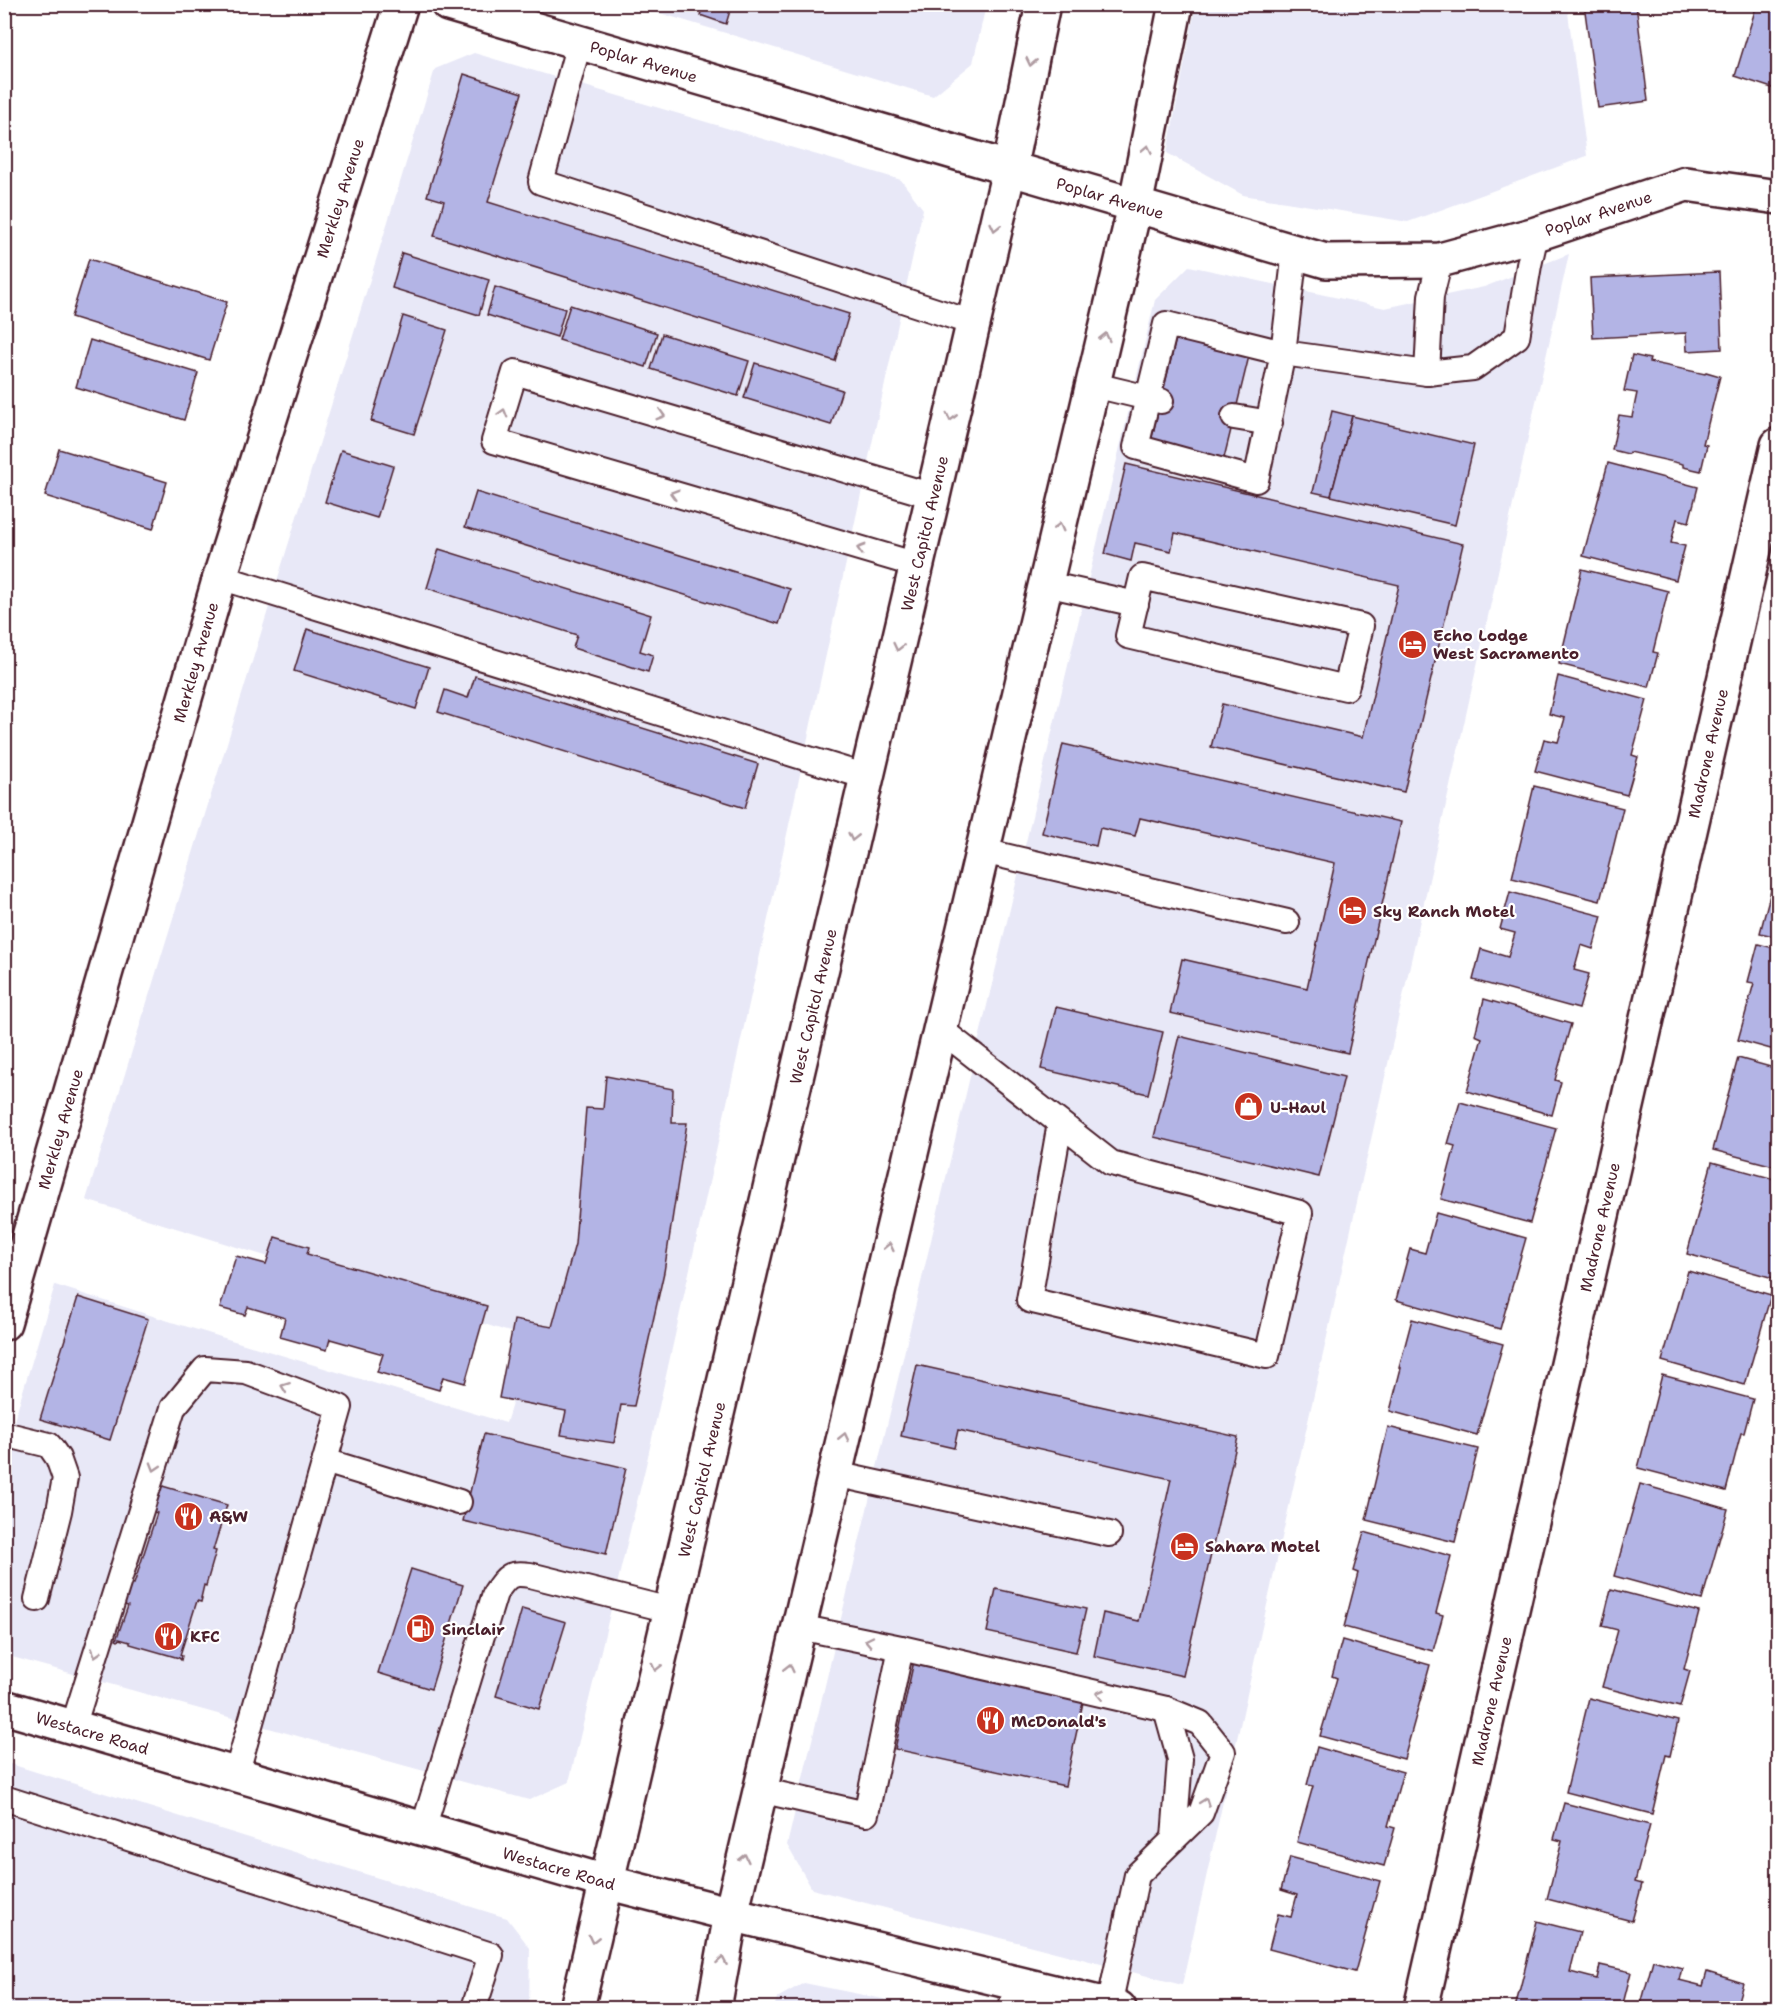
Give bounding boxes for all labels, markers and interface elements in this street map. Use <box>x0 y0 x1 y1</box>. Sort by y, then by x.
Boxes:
street label: Poplar Avenue <box>587 36 700 88</box>
one-way arrow <box>1025 56 1038 66</box>
street label: Merkley Avenue <box>311 136 369 261</box>
one-way arrow <box>1140 144 1153 154</box>
street label: Poplar Avenue <box>1054 173 1166 224</box>
street label: Poplar Avenue <box>1542 186 1655 241</box>
one-way arrow <box>990 221 1003 231</box>
one-way arrow <box>1097 332 1110 342</box>
one-way arrow <box>496 408 508 419</box>
one-way arrow <box>655 408 665 420</box>
one-way arrow <box>946 411 959 421</box>
street label: West Capitol Avenue <box>896 453 953 613</box>
one-way arrow <box>669 489 680 501</box>
one-way arrow <box>1052 522 1065 532</box>
one-way arrow <box>856 544 867 556</box>
street label: Merkley Avenue <box>168 600 223 725</box>
place label: Echo Lodge West Sacramento <box>1433 625 1579 664</box>
hotel icon: Echo Lodge West Sacramento <box>1396 628 1428 660</box>
one-way arrow <box>892 642 905 652</box>
street label: Madrone Avenue <box>1683 687 1733 820</box>
one-way arrow <box>847 832 860 842</box>
hotel icon: Sky Ranch Motel <box>1336 895 1368 927</box>
place label: Sky Ranch Motel <box>1373 901 1515 922</box>
street label: West Capitol Avenue <box>785 927 842 1086</box>
street label: Merkley Avenue <box>33 1066 88 1192</box>
shop icon: U-Haul <box>1233 1091 1265 1123</box>
place label: U-Haul <box>1270 1097 1327 1118</box>
street label: Madrone Avenue <box>1575 1160 1625 1294</box>
one-way arrow <box>881 1243 894 1253</box>
one-way arrow <box>281 1381 291 1394</box>
street label: West Capitol Avenue <box>673 1400 730 1560</box>
one-way arrow <box>837 1432 850 1442</box>
one-way arrow <box>149 1461 162 1472</box>
restaurant icon: A&W <box>172 1500 204 1532</box>
place label: A&W <box>209 1506 248 1527</box>
hotel icon: Sahara Motel <box>1168 1530 1200 1562</box>
place label: Sahara Motel <box>1205 1536 1321 1557</box>
fuel station icon: Sinclair <box>405 1613 437 1645</box>
place label: Sinclair <box>442 1619 505 1640</box>
restaurant icon: KFC <box>153 1620 185 1652</box>
place label: KFC <box>190 1626 220 1647</box>
street label: Madrone Avenue <box>1467 1634 1517 1768</box>
one-way arrow <box>864 1635 874 1648</box>
one-way arrow <box>91 1647 103 1658</box>
one-way arrow <box>651 1662 664 1672</box>
one-way arrow <box>782 1663 795 1673</box>
one-way arrow <box>1095 1688 1105 1701</box>
restaurant icon: McDonald's <box>974 1705 1006 1737</box>
street label: Westacre Road <box>33 1707 151 1760</box>
place label: McDonald's <box>1011 1711 1107 1732</box>
one-way arrow <box>1197 1797 1210 1808</box>
street label: Westacre Road <box>500 1842 618 1895</box>
one-way arrow <box>737 1853 750 1863</box>
one-way arrow <box>587 1934 600 1944</box>
one-way arrow <box>715 1957 728 1967</box>

